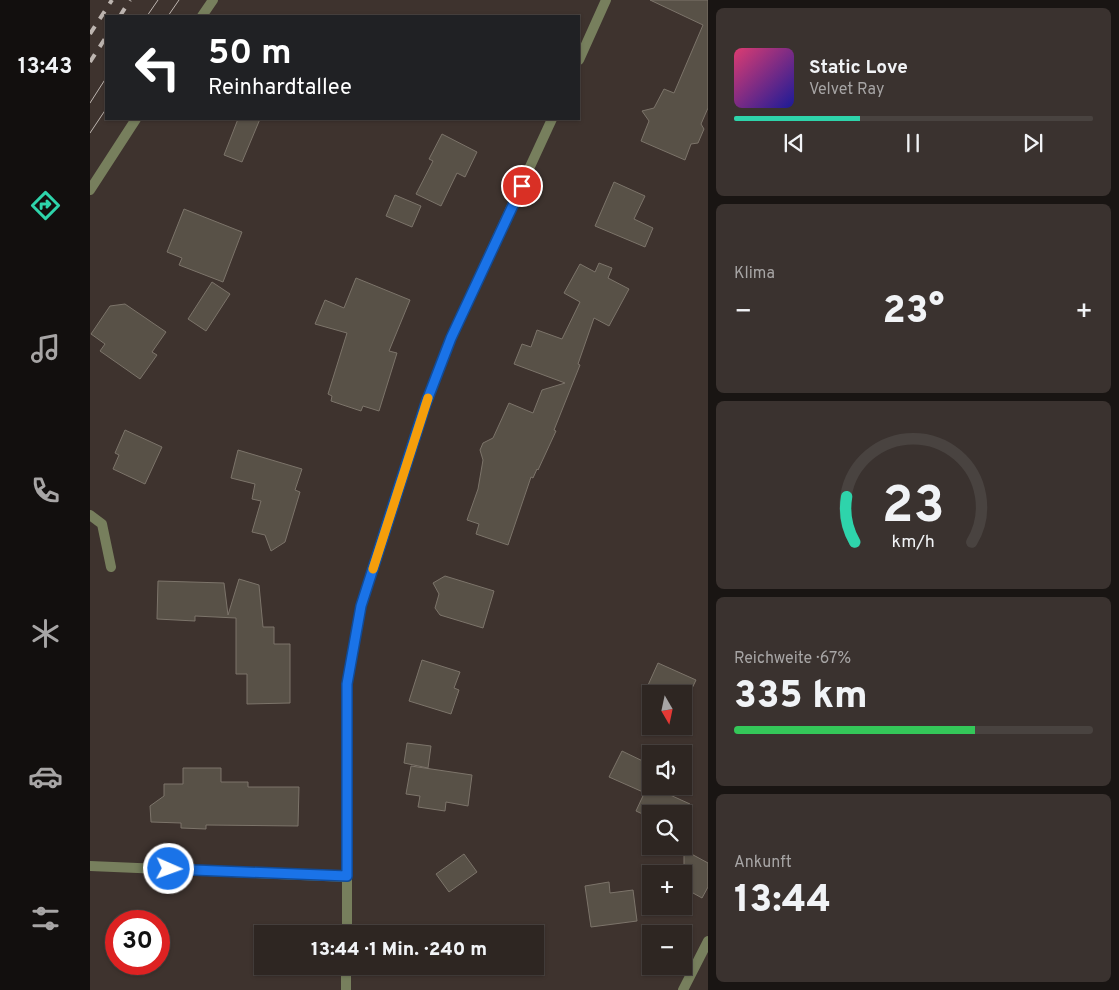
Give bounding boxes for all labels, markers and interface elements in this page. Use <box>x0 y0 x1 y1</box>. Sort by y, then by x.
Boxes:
text: 50 m <box>208 32 292 76</box>
icon: left <box>125 35 190 100</box>
text: 13:43 <box>18 54 72 81</box>
text: Static Love <box>809 56 908 80</box>
text: Reinhardtallee <box>208 75 352 102</box>
text: Velvet Ray <box>809 80 884 100</box>
icon: previous <box>780 129 808 157</box>
icon: pause <box>899 129 927 157</box>
icon: next <box>1019 129 1047 157</box>
pin <box>501 165 543 207</box>
icon: arrive <box>508 172 536 200</box>
icon: directions <box>28 188 63 223</box>
text: Klima <box>734 264 775 284</box>
text: 23° <box>883 288 944 337</box>
text: − <box>734 295 752 331</box>
text: + <box>1075 295 1093 331</box>
icon: music <box>28 331 63 366</box>
icon: phone <box>28 473 63 508</box>
text: 23 <box>882 475 945 541</box>
text: km/h <box>892 531 935 554</box>
icon: climate <box>28 616 63 651</box>
text: Reichweite · 67% <box>734 649 851 669</box>
text: 335 km <box>734 673 868 722</box>
north arrow <box>642 685 692 735</box>
map controls <box>642 685 692 975</box>
button: sound <box>642 745 692 795</box>
icon: car <box>28 759 63 794</box>
button: search <box>642 805 692 855</box>
position arrow <box>142 842 194 894</box>
text: Ankunft <box>734 853 792 873</box>
button: + <box>642 865 692 915</box>
text: 13:44 <box>734 877 831 926</box>
icon: filters <box>28 901 63 936</box>
speed limit sign: 30 <box>105 910 170 975</box>
button: − <box>642 925 692 975</box>
text: 13:44 · 1 Min. · 240 m <box>311 938 487 962</box>

